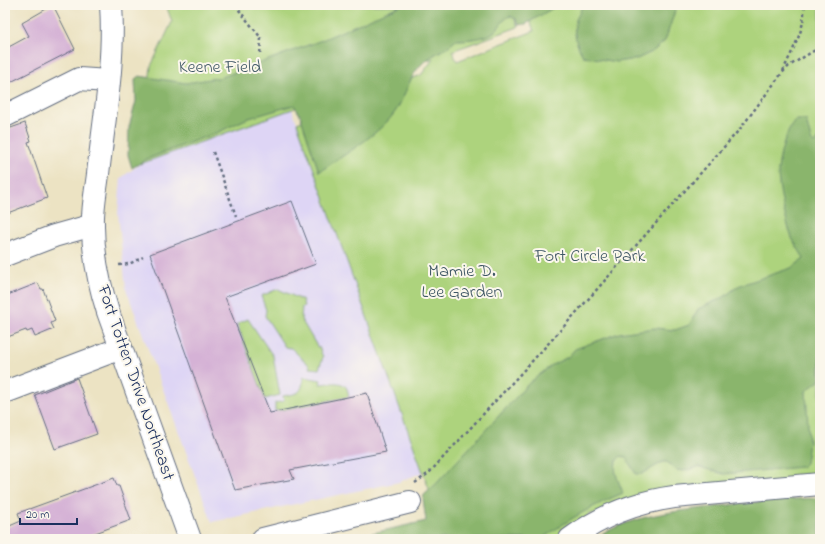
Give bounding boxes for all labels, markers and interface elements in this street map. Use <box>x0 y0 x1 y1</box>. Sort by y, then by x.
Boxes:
park label: Keene Field <box>179 55 261 81</box>
park label: Fort Circle Park <box>534 244 645 270</box>
park label: Mamie D. Lee Garden <box>422 259 503 306</box>
street label: Fort Totten Drive Northeast <box>89 281 181 484</box>
scale bar <box>20 500 77 526</box>
text: 20 m <box>26 506 49 524</box>

